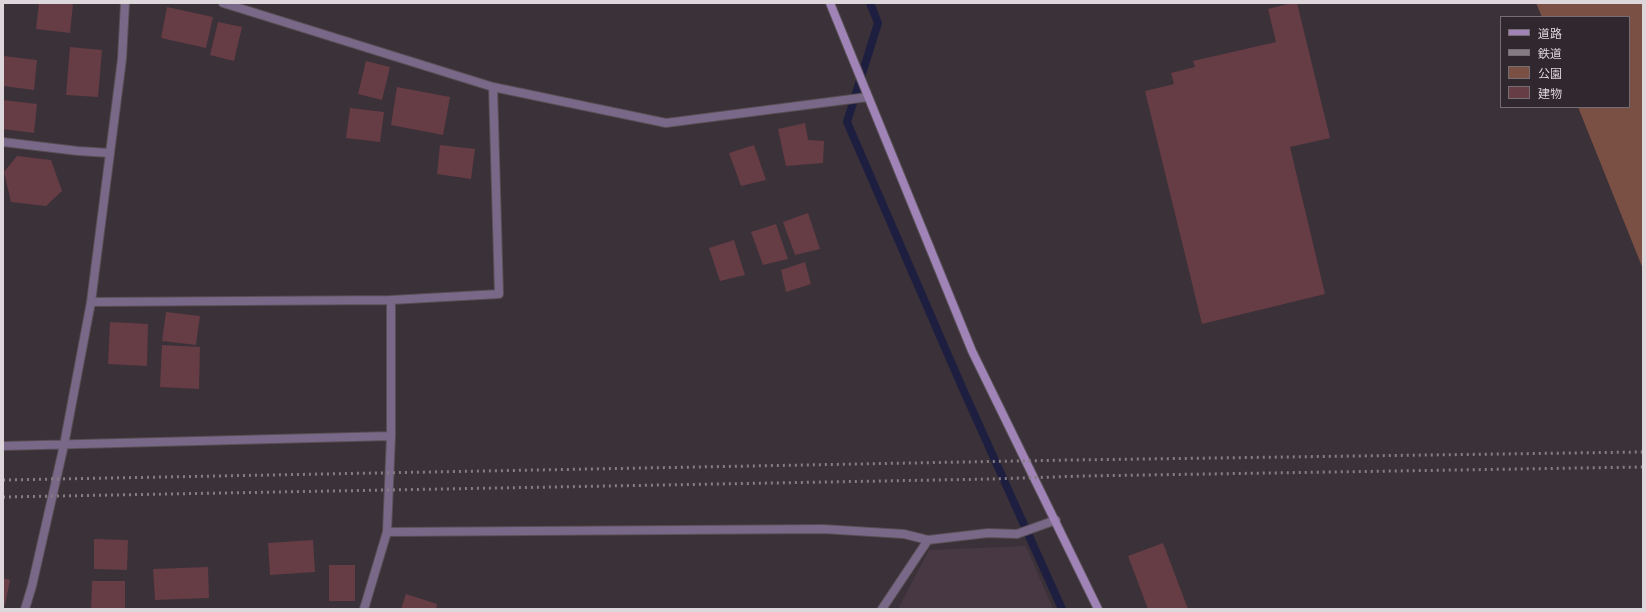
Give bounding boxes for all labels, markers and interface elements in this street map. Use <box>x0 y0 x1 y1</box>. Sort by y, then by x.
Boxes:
legend <box>1500 16 1630 108</box>
text: 道路 <box>1538 26 1562 41</box>
text: 鉄道 <box>1538 46 1562 61</box>
text: 公園 <box>1538 66 1562 81</box>
text: 建物 <box>1538 86 1562 101</box>

